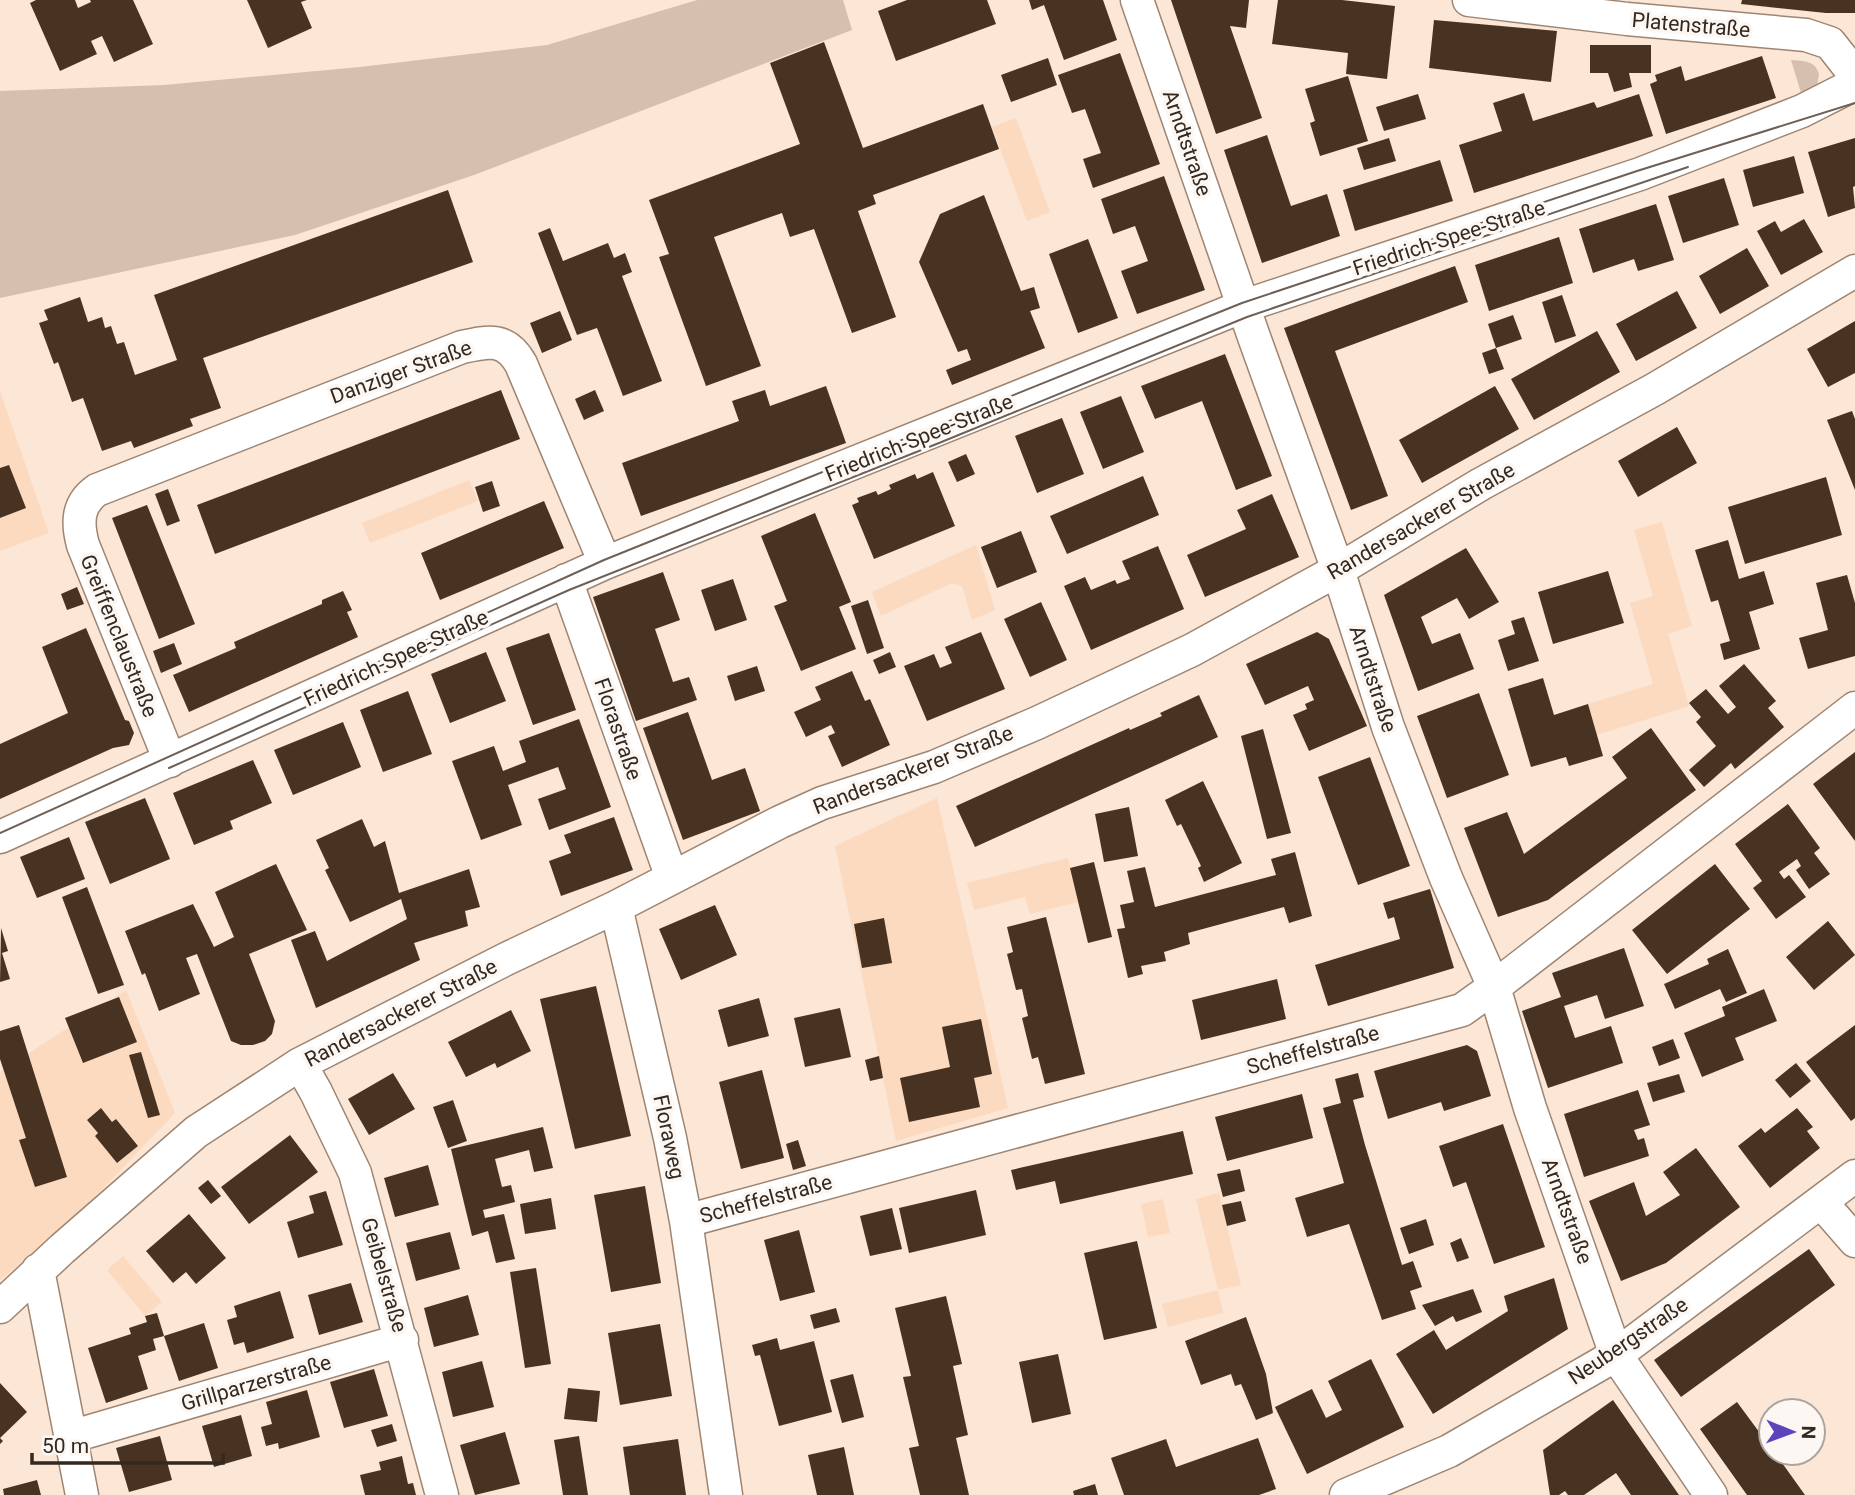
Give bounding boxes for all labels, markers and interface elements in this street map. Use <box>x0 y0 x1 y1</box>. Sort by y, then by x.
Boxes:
street label: Platenstraße <box>1631 8 1751 42</box>
street label: Arndtstraße <box>1158 87 1216 199</box>
street label: Friedrich-Spee-Straße <box>1350 196 1548 280</box>
street label: Danziger Straße <box>327 335 475 409</box>
street label: Friedrich-Spee-Straße <box>822 389 1016 487</box>
street label: Randersackerer Straße <box>1323 458 1519 584</box>
street label: Greiffenclaustraße <box>75 551 163 721</box>
street label: Friedrich-Spee-Straße <box>300 605 492 711</box>
street label: Arndtstraße <box>1344 623 1402 735</box>
street label: Florastraße <box>589 675 647 783</box>
street label: Randersackerer Straße <box>810 721 1016 819</box>
street label: Randersackerer Straße <box>301 954 501 1072</box>
street label: Scheffelstraße <box>1244 1021 1382 1079</box>
street label: Floraweg <box>648 1093 690 1181</box>
street label: Arndtstraße <box>1537 1155 1597 1267</box>
street label: Scheffelstraße <box>697 1170 835 1228</box>
street label: Geibelstraße <box>356 1215 412 1335</box>
street label: Neubergstraße <box>1564 1292 1692 1390</box>
street label: Grillparzerstraße <box>178 1350 334 1416</box>
north arrow <box>1757 1397 1827 1467</box>
scale bar <box>32 1422 222 1466</box>
text: N <box>1797 1425 1820 1439</box>
text: 50 m <box>42 1434 89 1458</box>

